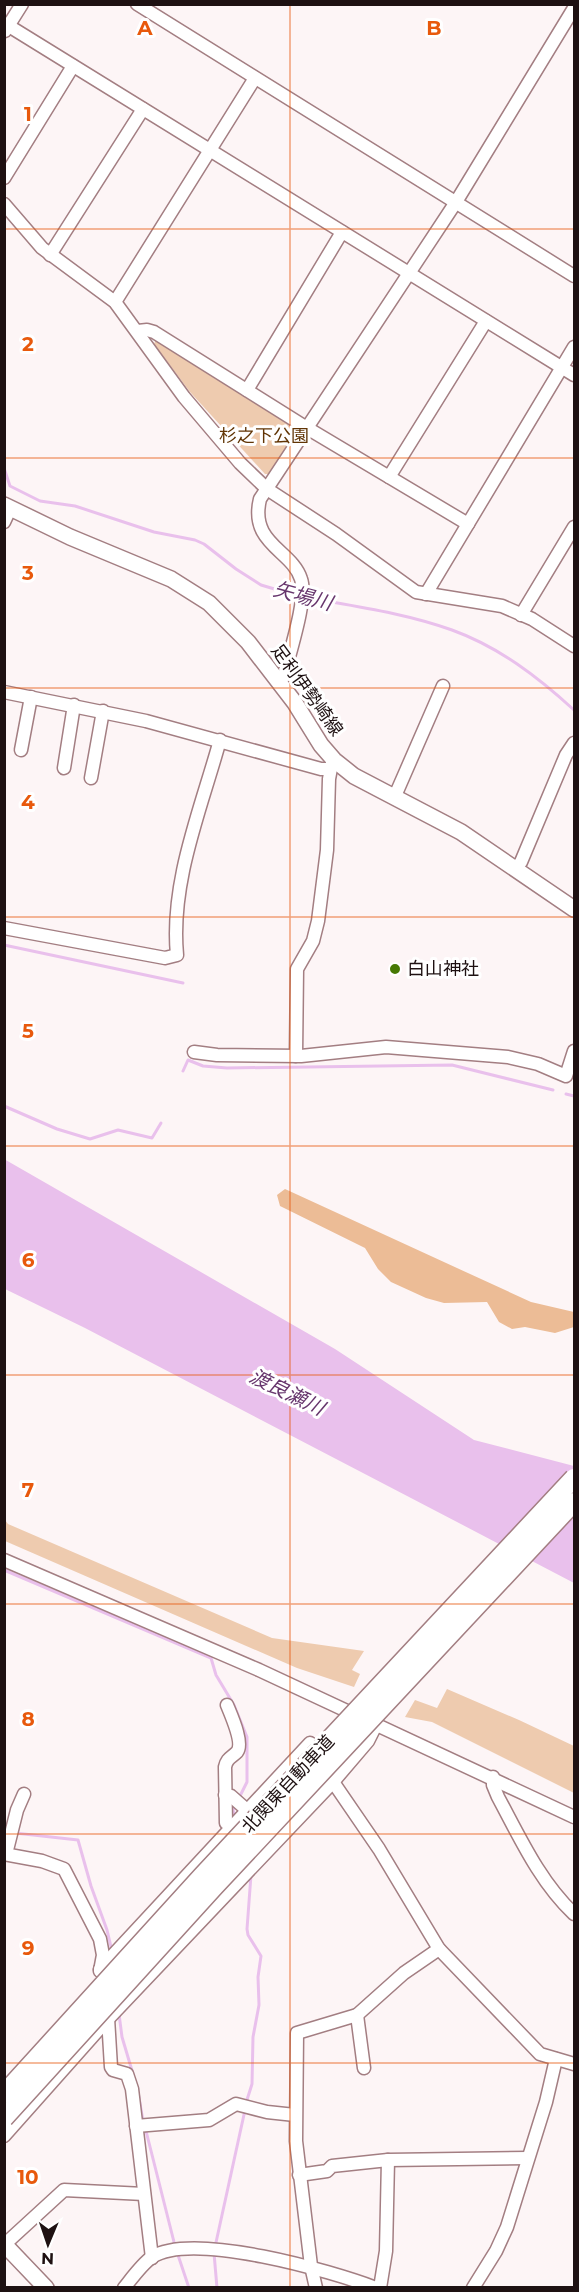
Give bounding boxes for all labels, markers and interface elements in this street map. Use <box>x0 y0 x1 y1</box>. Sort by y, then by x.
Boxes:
text: A <box>136 16 153 40</box>
text: B <box>426 16 442 40</box>
text: 1 <box>24 102 32 126</box>
text: 2 <box>22 332 34 356</box>
park label: 杉之下公園 <box>219 425 309 447</box>
text: 3 <box>21 561 34 585</box>
water label: 矢場川 <box>271 577 337 616</box>
street label: 足利伊勢崎線 <box>266 640 348 740</box>
text: 4 <box>21 790 35 814</box>
place label: 白山神社 <box>407 958 479 980</box>
marker: 白山神社 <box>388 962 402 976</box>
text: 5 <box>22 1019 34 1043</box>
text: 6 <box>22 1248 35 1272</box>
water label: 渡良瀬川 <box>246 1364 330 1421</box>
text: 7 <box>22 1478 34 1502</box>
text: 8 <box>21 1707 35 1731</box>
street label: 北関東自動車道 <box>237 1730 339 1838</box>
text: 9 <box>22 1936 34 1960</box>
text: 10 <box>17 2165 39 2189</box>
north arrow <box>18 2214 78 2274</box>
text: N <box>41 2249 54 2268</box>

